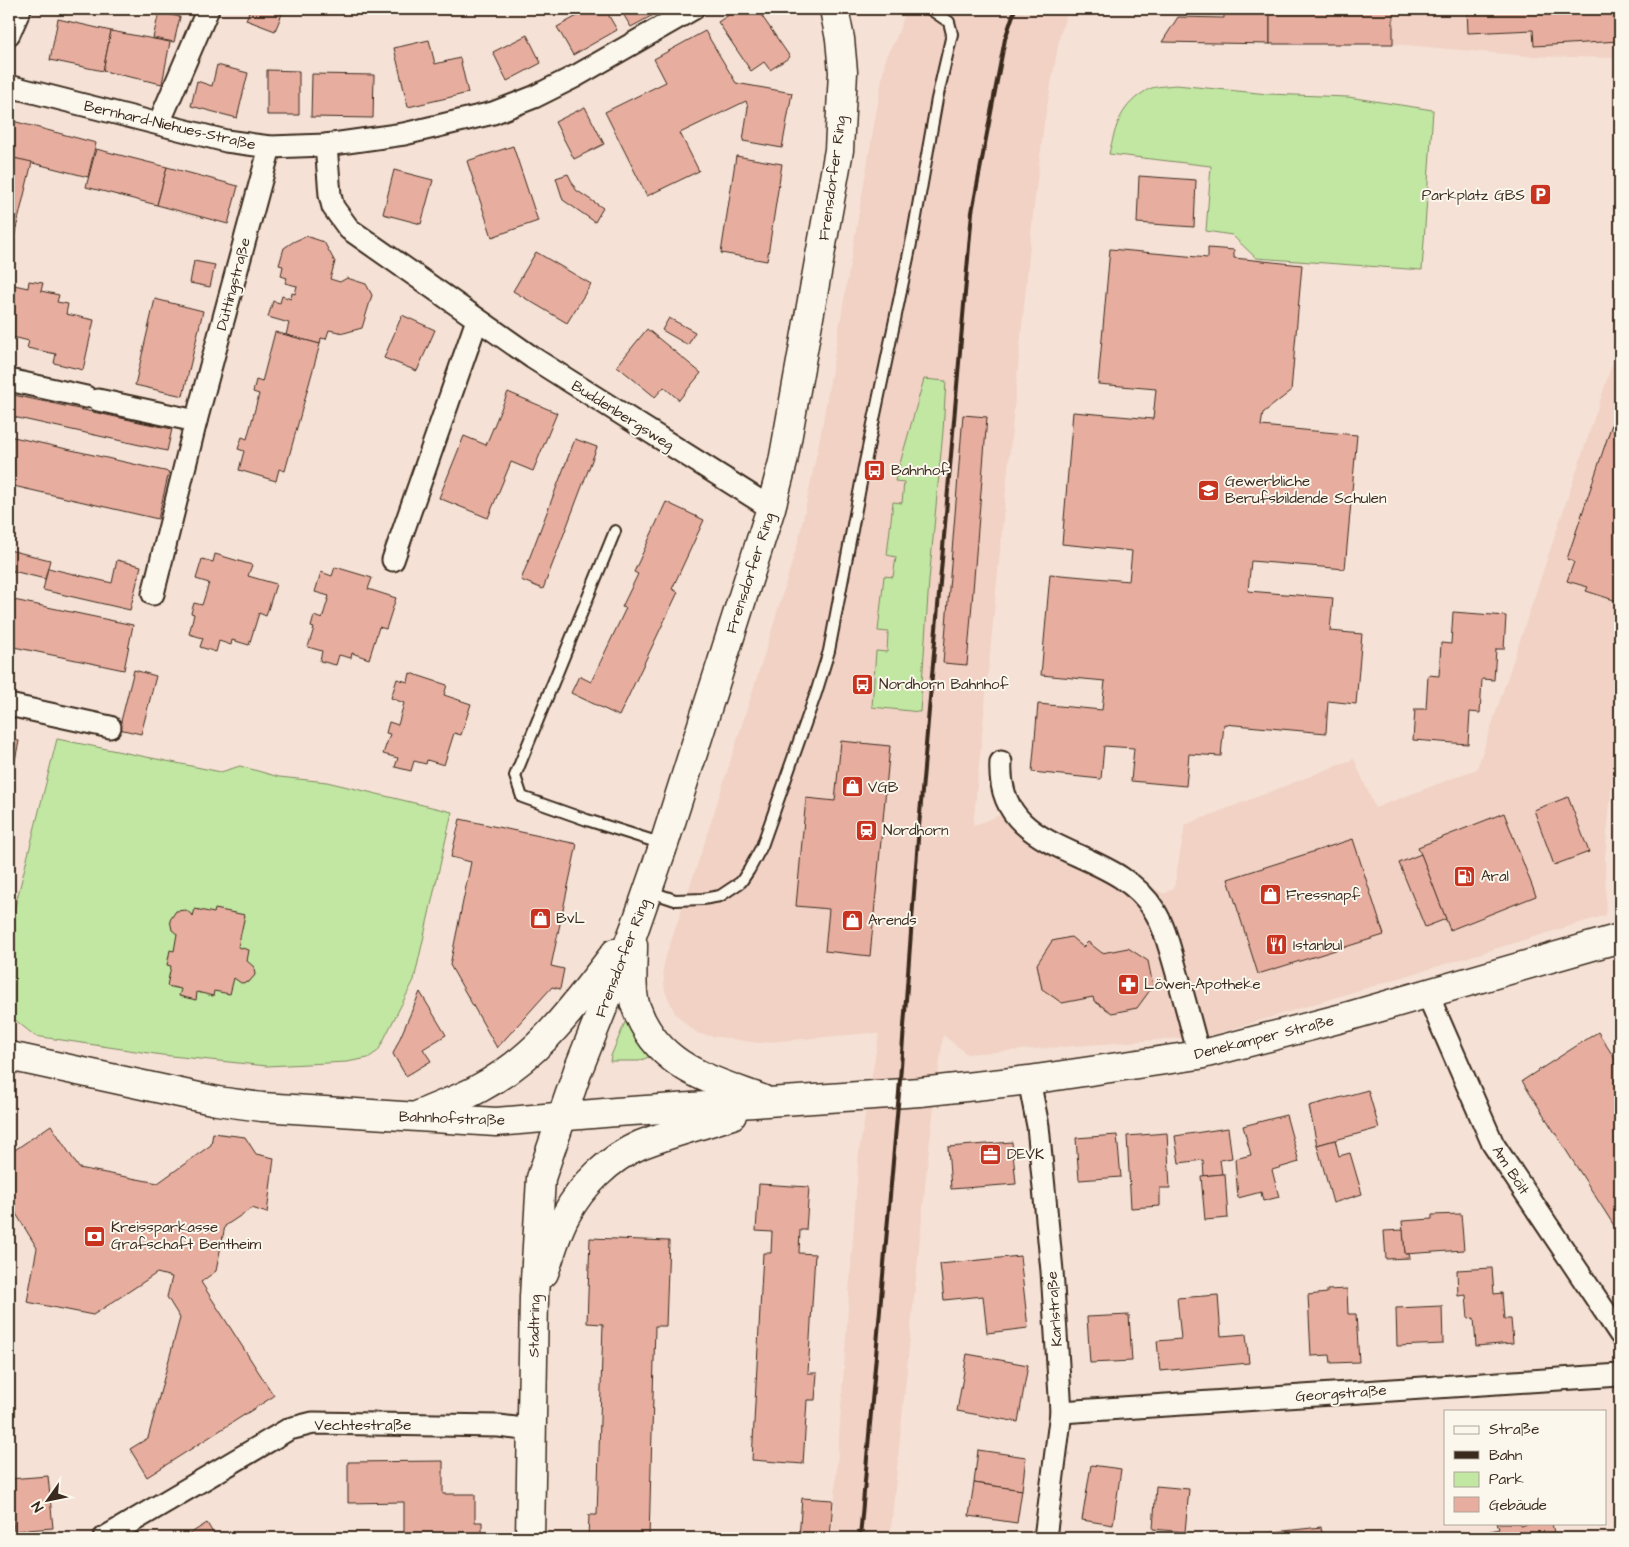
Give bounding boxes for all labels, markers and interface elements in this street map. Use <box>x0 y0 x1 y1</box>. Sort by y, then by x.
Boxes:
street label: Bernhard-Niehues-Straße <box>82 95 258 155</box>
street label: Frensdorfer Ring <box>813 114 853 242</box>
parking icon: Parkplatz GBS <box>1529 183 1553 207</box>
place label: Parkplatz GBS <box>1422 185 1525 206</box>
street label: Düttingstraße <box>211 235 257 333</box>
street label: Buddenbergsweg <box>567 375 678 456</box>
bus stop icon: Bahnhof <box>863 458 887 482</box>
place label: Bahnhof <box>891 460 949 481</box>
place label: Gewerbliche Berufsbildende Schulen <box>1225 471 1387 509</box>
school or university icon: Gewerbliche Berufsbildende Schulen <box>1197 478 1221 502</box>
street label: Frensdorfer Ring <box>721 510 781 636</box>
bus stop icon: Nordhorn Bahnhof <box>851 672 875 696</box>
place label: Nordhorn Bahnhof <box>879 674 1009 695</box>
shop icon: VGB <box>840 775 864 799</box>
place label: VGB <box>868 777 899 798</box>
station icon: Nordhorn <box>855 818 879 842</box>
place label: Nordhorn <box>883 820 949 841</box>
fuel station icon: Aral <box>1453 864 1477 888</box>
place label: Aral <box>1481 866 1509 887</box>
shop icon: Fressnapf <box>1258 883 1282 907</box>
place label: Fressnapf <box>1286 885 1360 906</box>
street label: Frensdorfer Ring <box>590 895 656 1021</box>
shop icon: BvL <box>528 906 552 930</box>
place label: BvL <box>556 908 585 929</box>
shop icon: Arends <box>840 908 864 932</box>
place label: Arends <box>868 910 917 931</box>
restaurant icon: Istanbul <box>1265 933 1289 957</box>
place label: Istanbul <box>1293 935 1342 956</box>
pharmacy icon: Löwen-Apotheke <box>1116 972 1140 996</box>
place label: Löwen-Apotheke <box>1144 974 1261 995</box>
street label: Denekamper Straße <box>1192 1010 1336 1065</box>
street label: Bahnhofstraße <box>399 1106 505 1131</box>
office icon: DEVK <box>979 1142 1003 1166</box>
street label: Am Bölt <box>1487 1142 1534 1199</box>
place label: DEVK <box>1007 1144 1044 1165</box>
place label: Kreissparkasse Grafschaft Bentheim <box>111 1217 261 1255</box>
bank icon: Kreissparkasse Grafschaft Bentheim <box>83 1224 107 1248</box>
street label: Karlstraße <box>1041 1271 1068 1347</box>
street label: Stadtring <box>523 1294 547 1358</box>
street label: Georgstraße <box>1295 1380 1387 1408</box>
legend <box>1444 1410 1606 1524</box>
street label: Vechtestraße <box>315 1415 411 1436</box>
text: Straße <box>1489 1419 1539 1440</box>
text: Bahn <box>1489 1445 1523 1466</box>
text: Park <box>1489 1469 1524 1490</box>
north arrow <box>22 1474 72 1524</box>
text: Gebäude <box>1489 1495 1547 1516</box>
text: N <box>27 1497 49 1516</box>

